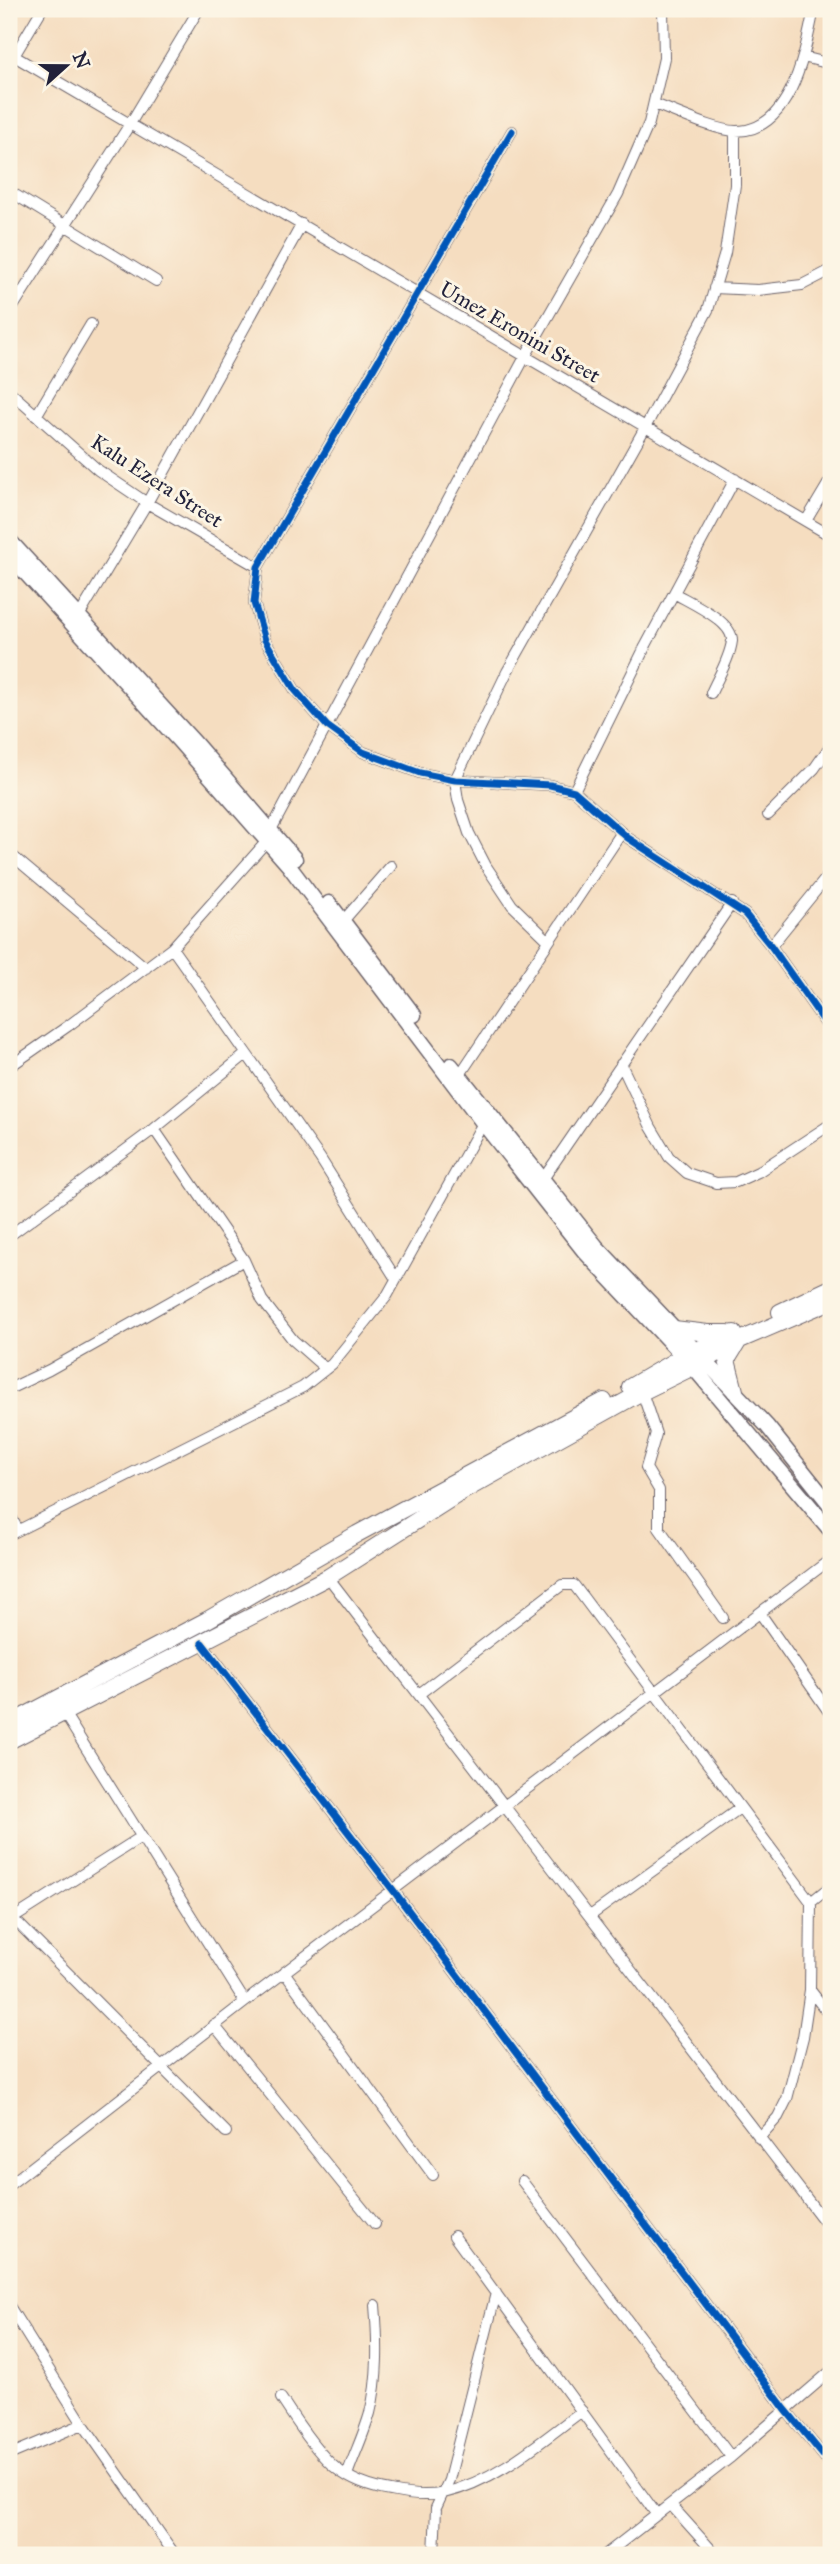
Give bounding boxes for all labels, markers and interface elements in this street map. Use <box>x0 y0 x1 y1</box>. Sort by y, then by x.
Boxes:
north arrow <box>32 32 102 102</box>
text: N <box>68 48 95 72</box>
street label: Umez Eronini Street <box>435 275 605 389</box>
street label: Kalu Ezera Street <box>86 429 228 534</box>

